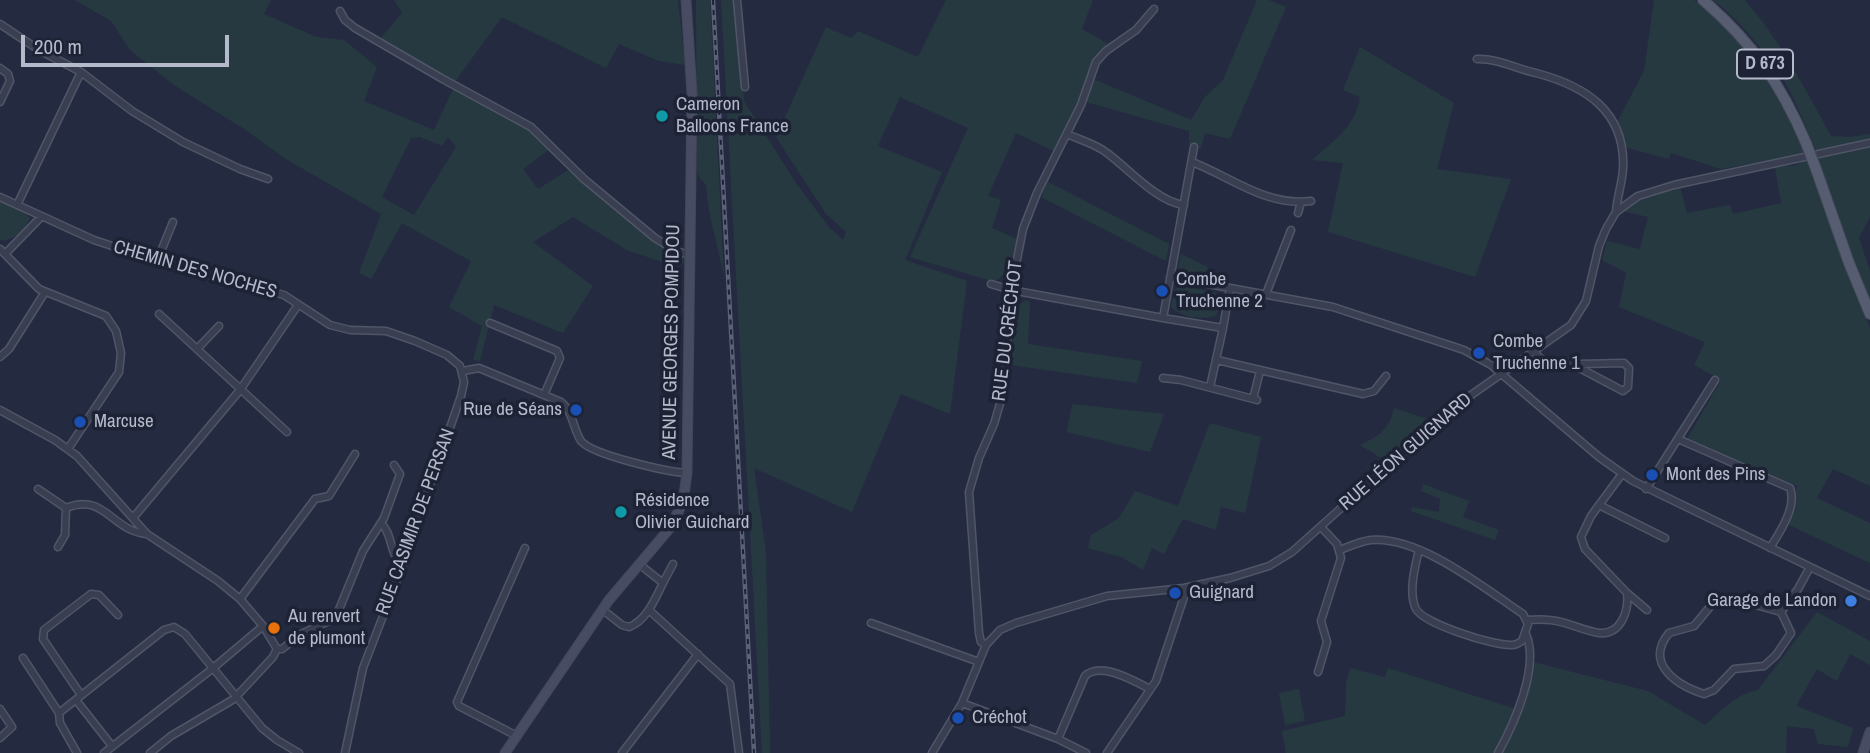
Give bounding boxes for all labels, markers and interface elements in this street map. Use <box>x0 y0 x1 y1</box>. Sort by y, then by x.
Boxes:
scale bar <box>24 21 233 65</box>
text: 200 m <box>34 32 82 61</box>
road number: D 673 <box>1737 50 1793 78</box>
place label: Cameron Balloons France <box>676 94 789 138</box>
marker: Cameron Balloons France <box>654 108 670 124</box>
street label: AVENUE GEORGES POMPIDOU <box>659 224 685 460</box>
street label: CHEMIN DES NOCHES <box>111 236 279 304</box>
street label: RUE DU CRÉCHOT <box>988 260 1028 402</box>
place label: Combe Truchenne 2 <box>1176 269 1263 313</box>
marker: Combe Truchenne 2 <box>1154 283 1170 299</box>
place label: Combe Truchenne 1 <box>1493 331 1580 375</box>
marker: Combe Truchenne 1 <box>1471 345 1487 361</box>
street label: RUE LÉON GUIGNARD <box>1335 388 1477 516</box>
place label: Rue de Séans <box>463 399 562 421</box>
marker: Rue de Séans <box>568 402 584 418</box>
place label: Marcuse <box>94 411 154 433</box>
marker: Marcuse <box>72 414 88 430</box>
street label: RUE CASIMIR DE PERSAN <box>372 426 460 618</box>
place label: Mont des Pins <box>1666 464 1766 486</box>
marker: Mont des Pins <box>1644 467 1660 483</box>
place label: Résidence Olivier Guichard <box>635 490 749 534</box>
marker: Résidence Olivier Guichard <box>613 504 629 520</box>
place label: Guignard <box>1189 582 1254 604</box>
marker: Guignard <box>1167 585 1183 601</box>
place label: Garage de Landon <box>1707 590 1837 612</box>
marker: Garage de Landon <box>1843 593 1859 609</box>
place label: Au renvert de plumont <box>288 606 365 650</box>
marker: Au renvert de plumont <box>266 620 282 636</box>
place label: Créchot <box>972 707 1027 729</box>
marker: Créchot <box>950 710 966 726</box>

